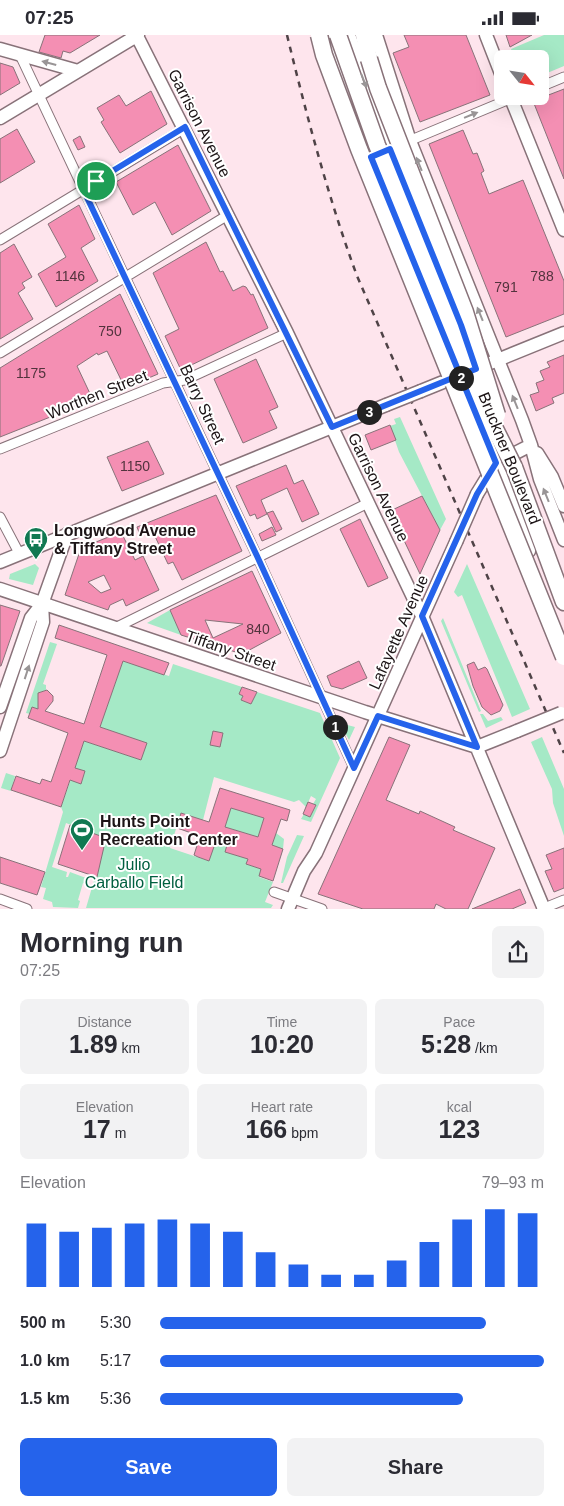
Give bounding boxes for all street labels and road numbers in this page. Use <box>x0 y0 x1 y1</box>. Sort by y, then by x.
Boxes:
street label: Garrison Avenue <box>165 66 234 180</box>
street label: Barry Street <box>177 362 229 447</box>
street label: Worthen Street <box>44 366 151 422</box>
street label: Bruckner Boulevard <box>475 390 544 527</box>
street label: Garrison Avenue <box>345 430 412 544</box>
street label: Lafayette Avenue <box>366 572 431 692</box>
street label: Tiffany Street <box>184 627 279 674</box>

